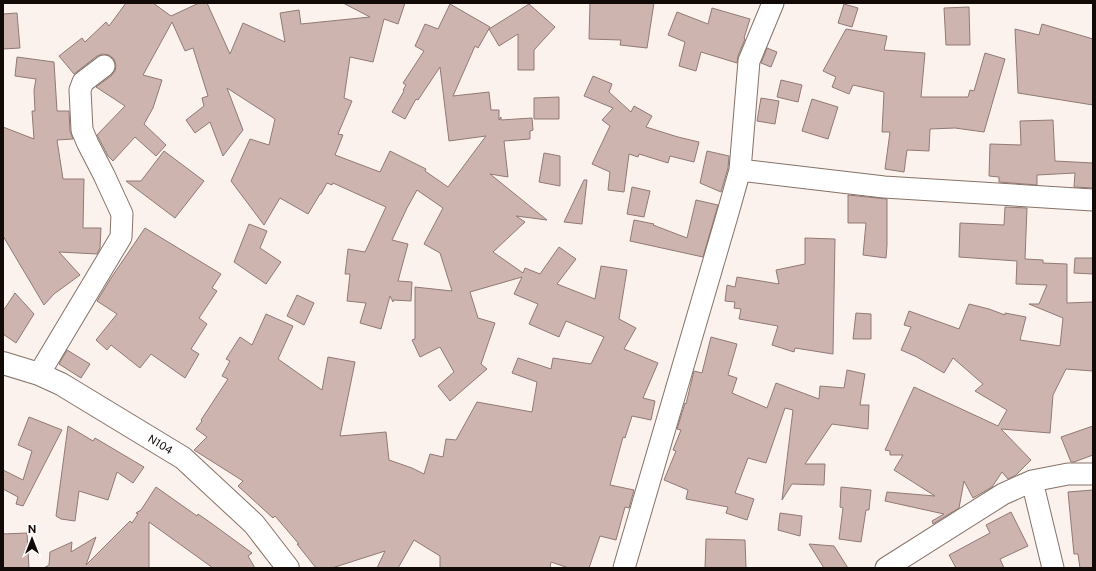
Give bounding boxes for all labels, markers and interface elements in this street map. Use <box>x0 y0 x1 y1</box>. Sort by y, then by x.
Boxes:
street label: N104 <box>146 432 175 456</box>
north arrow <box>12 519 52 559</box>
text: N <box>28 523 36 535</box>

